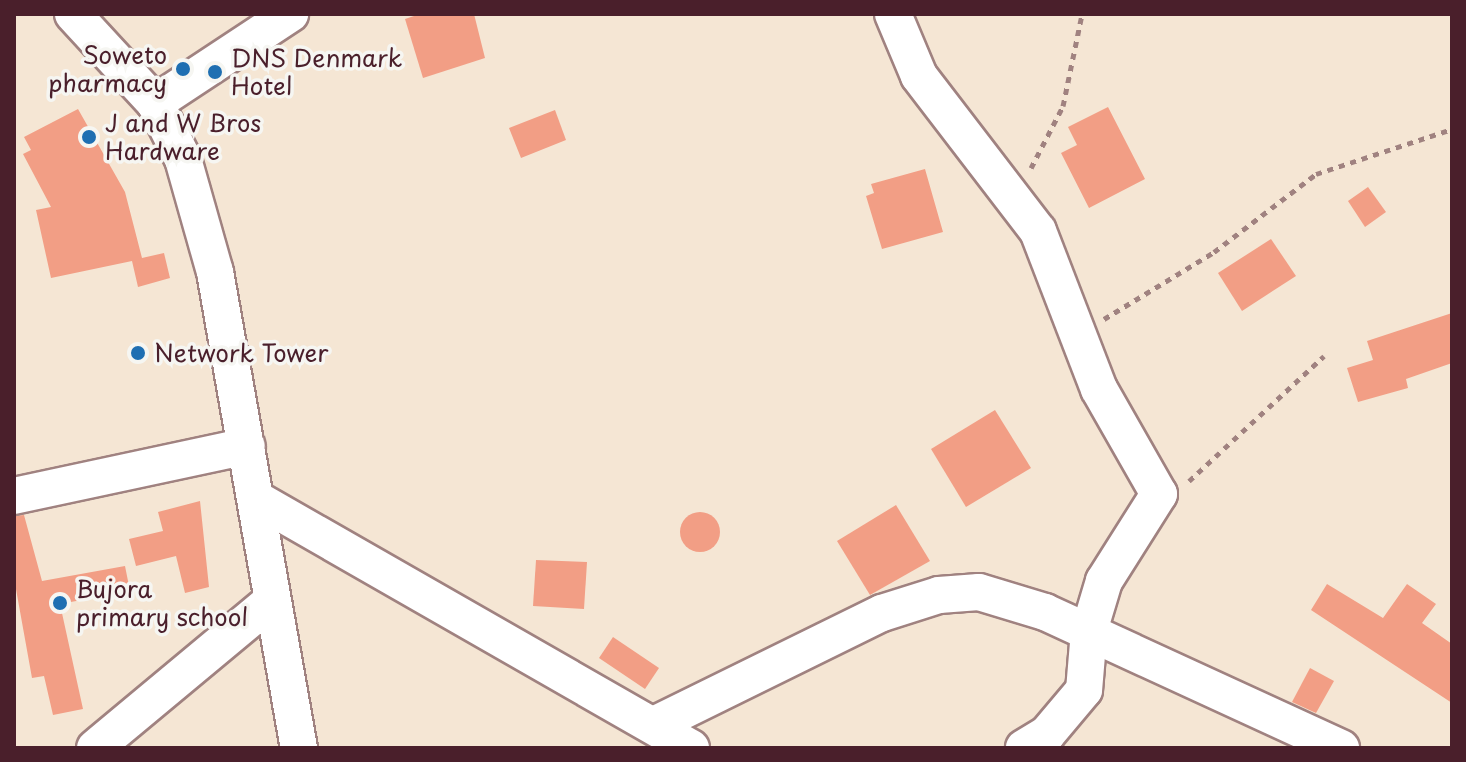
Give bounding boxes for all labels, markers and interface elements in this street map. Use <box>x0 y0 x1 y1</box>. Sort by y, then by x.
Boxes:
place label: Soweto pharmacy <box>48 41 167 97</box>
place label: DNS Denmark Hotel <box>231 44 400 100</box>
marker: Soweto pharmacy <box>174 60 192 78</box>
marker: DNS Denmark Hotel <box>206 63 224 81</box>
place label: J and W Bros Hardware <box>105 109 264 165</box>
marker: J and W Bros Hardware <box>80 128 98 146</box>
place label: Network Tower <box>154 339 329 367</box>
marker: Network Tower <box>129 344 147 362</box>
place label: Bujora primary school <box>76 575 248 631</box>
marker: Bujora primary school <box>51 594 69 612</box>

